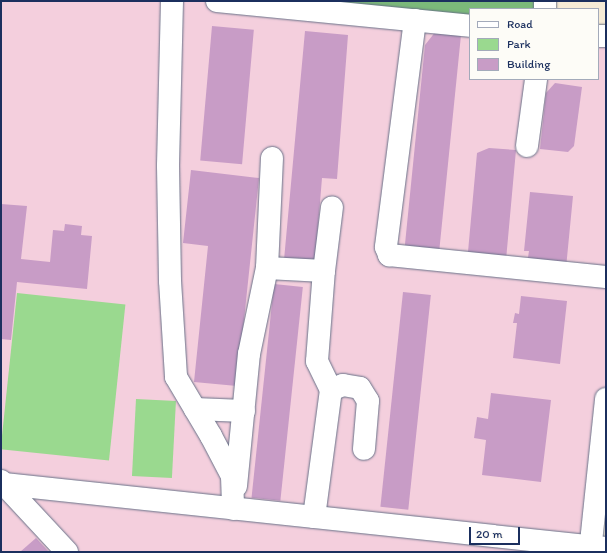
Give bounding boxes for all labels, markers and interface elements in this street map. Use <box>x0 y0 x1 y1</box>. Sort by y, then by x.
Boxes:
legend <box>469 8 599 80</box>
text: Road <box>507 17 533 31</box>
text: Park <box>507 37 531 51</box>
text: Building <box>507 57 550 71</box>
scale bar <box>471 519 522 545</box>
text: 20 m <box>476 527 503 541</box>

